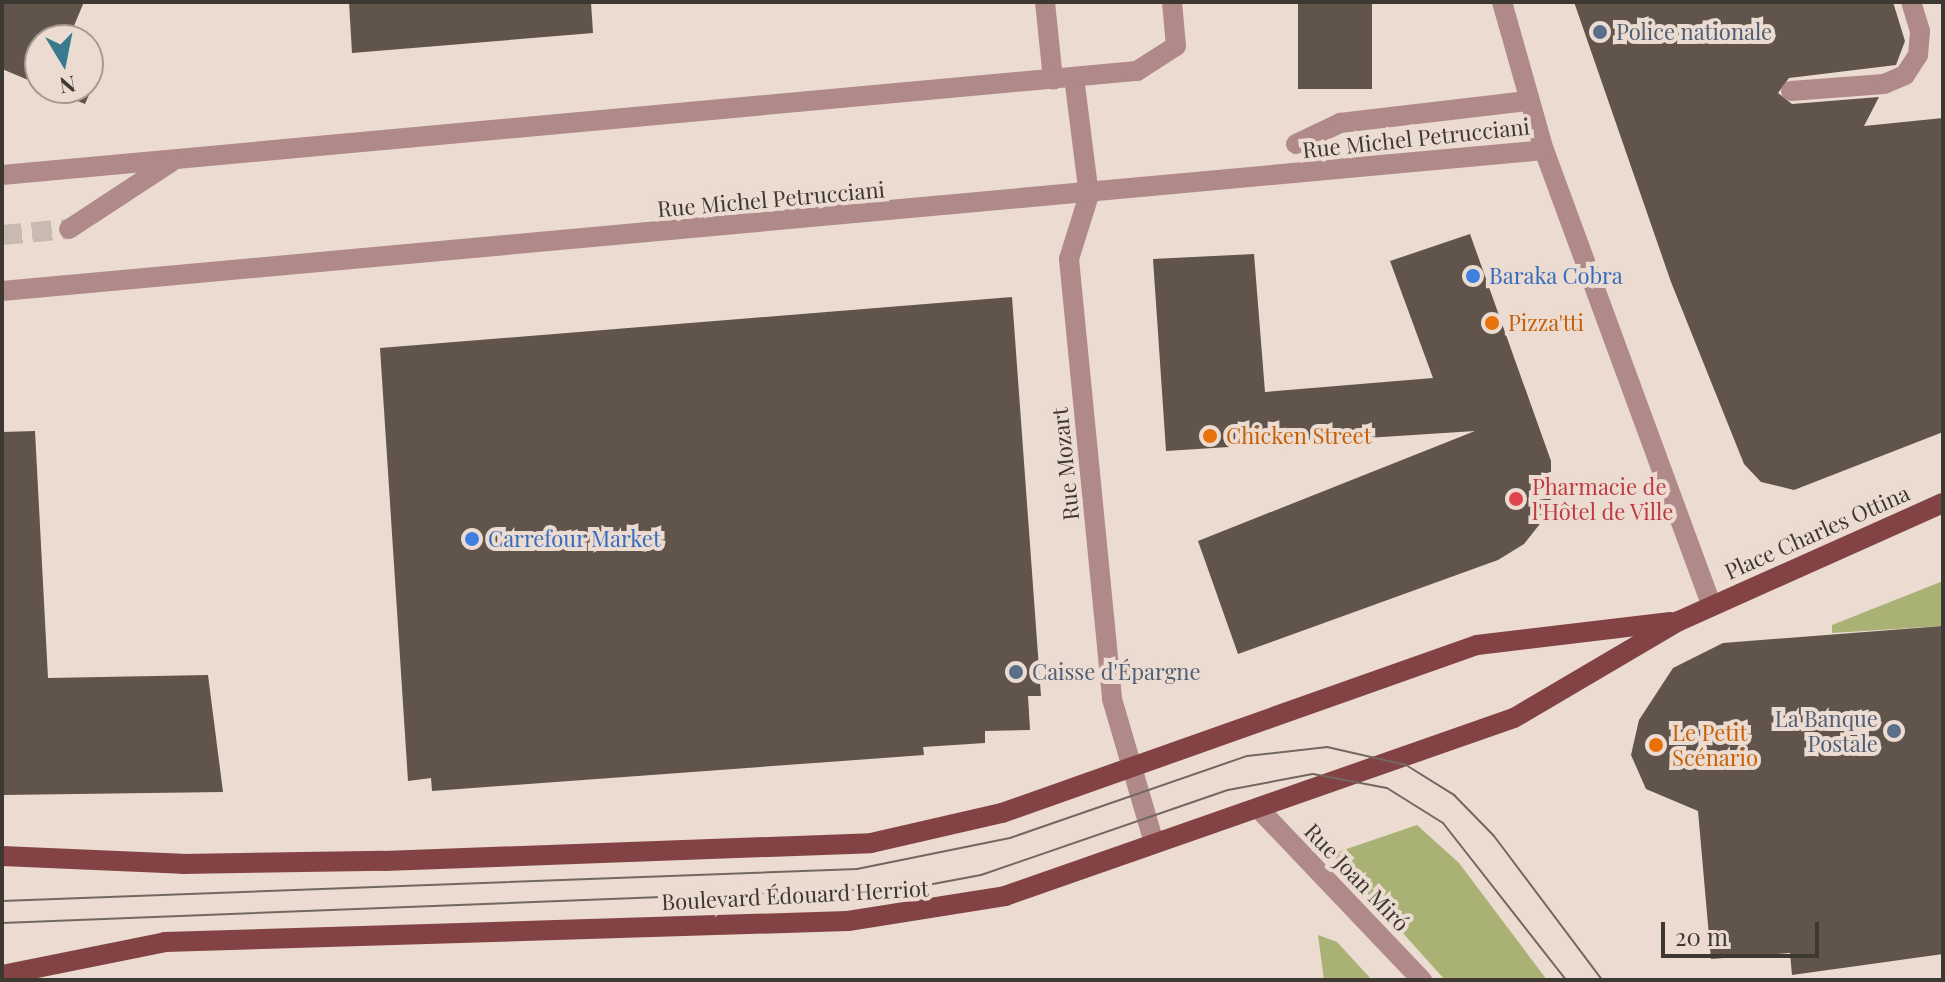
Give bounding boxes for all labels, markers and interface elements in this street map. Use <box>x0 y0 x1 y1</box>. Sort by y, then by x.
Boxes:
place label: Police nationale <box>1616 19 1772 45</box>
marker: Police nationale <box>1591 23 1609 41</box>
north arrow <box>24 24 104 104</box>
text: N <box>57 70 78 102</box>
street label: Rue Michel Petrucciani <box>1301 113 1531 163</box>
street label: Rue Michel Petrucciani <box>656 176 886 222</box>
place label: Baraka Cobra <box>1489 263 1623 289</box>
marker: Baraka Cobra <box>1464 267 1482 285</box>
place label: Pizza'tti <box>1508 310 1584 336</box>
marker: Pizza'tti <box>1483 314 1501 332</box>
street label: Rue Mozart <box>1046 406 1084 522</box>
place label: Chicken Street <box>1226 423 1372 449</box>
marker: Chicken Street <box>1201 427 1219 445</box>
place label: Pharmacie de l'Hôtel de Ville <box>1532 473 1674 524</box>
street label: Place Charles Ottina <box>1720 479 1914 585</box>
marker: Pharmacie de l'Hôtel de Ville <box>1507 490 1525 508</box>
place label: Carrefour Market <box>488 526 661 552</box>
marker: Carrefour Market <box>463 530 481 548</box>
place label: Caisse d'Épargne <box>1032 659 1201 685</box>
marker: Caisse d'Épargne <box>1007 663 1025 681</box>
place label: La Banque Postale <box>1775 705 1878 756</box>
place label: Le Petit Scénario <box>1672 719 1758 770</box>
marker: La Banque Postale <box>1885 722 1903 740</box>
marker: Le Petit Scénario <box>1647 736 1665 754</box>
street label: Rue Joan Miró <box>1299 818 1415 936</box>
street label: Boulevard Édouard Herriot <box>661 875 929 915</box>
scale bar <box>1665 906 1823 956</box>
text: 20 m <box>1675 920 1728 952</box>

